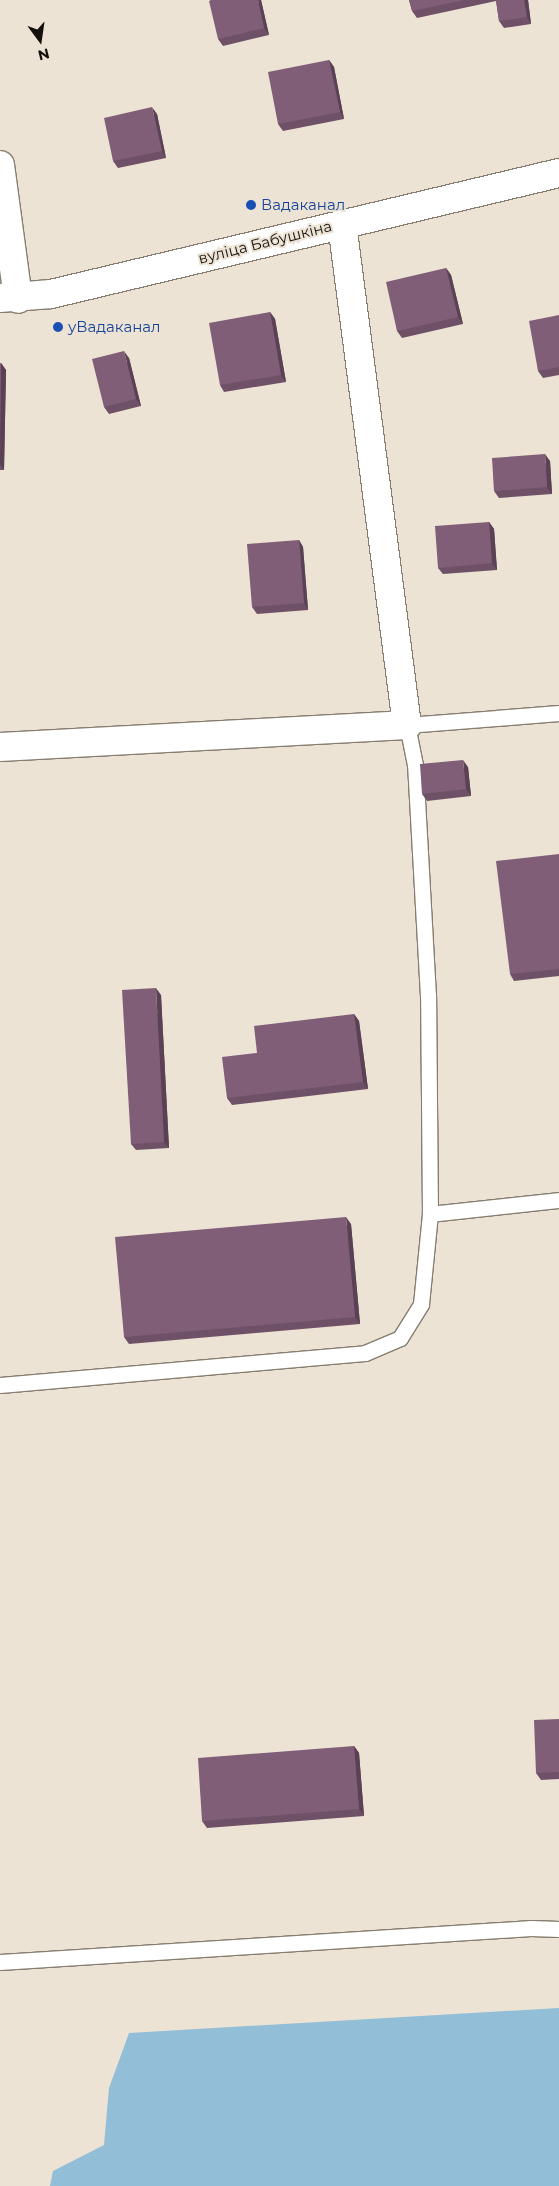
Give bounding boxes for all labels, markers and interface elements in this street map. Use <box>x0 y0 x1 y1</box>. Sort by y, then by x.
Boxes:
north arrow <box>15 15 65 65</box>
text: N <box>36 44 51 65</box>
place label: Вадаканал <box>261 196 345 214</box>
marker: Вадаканал <box>245 199 257 211</box>
street label: вуліца Бабушкіна <box>196 217 334 267</box>
place label: уВадаканал <box>68 318 161 336</box>
marker: уВадаканал <box>52 321 64 333</box>

